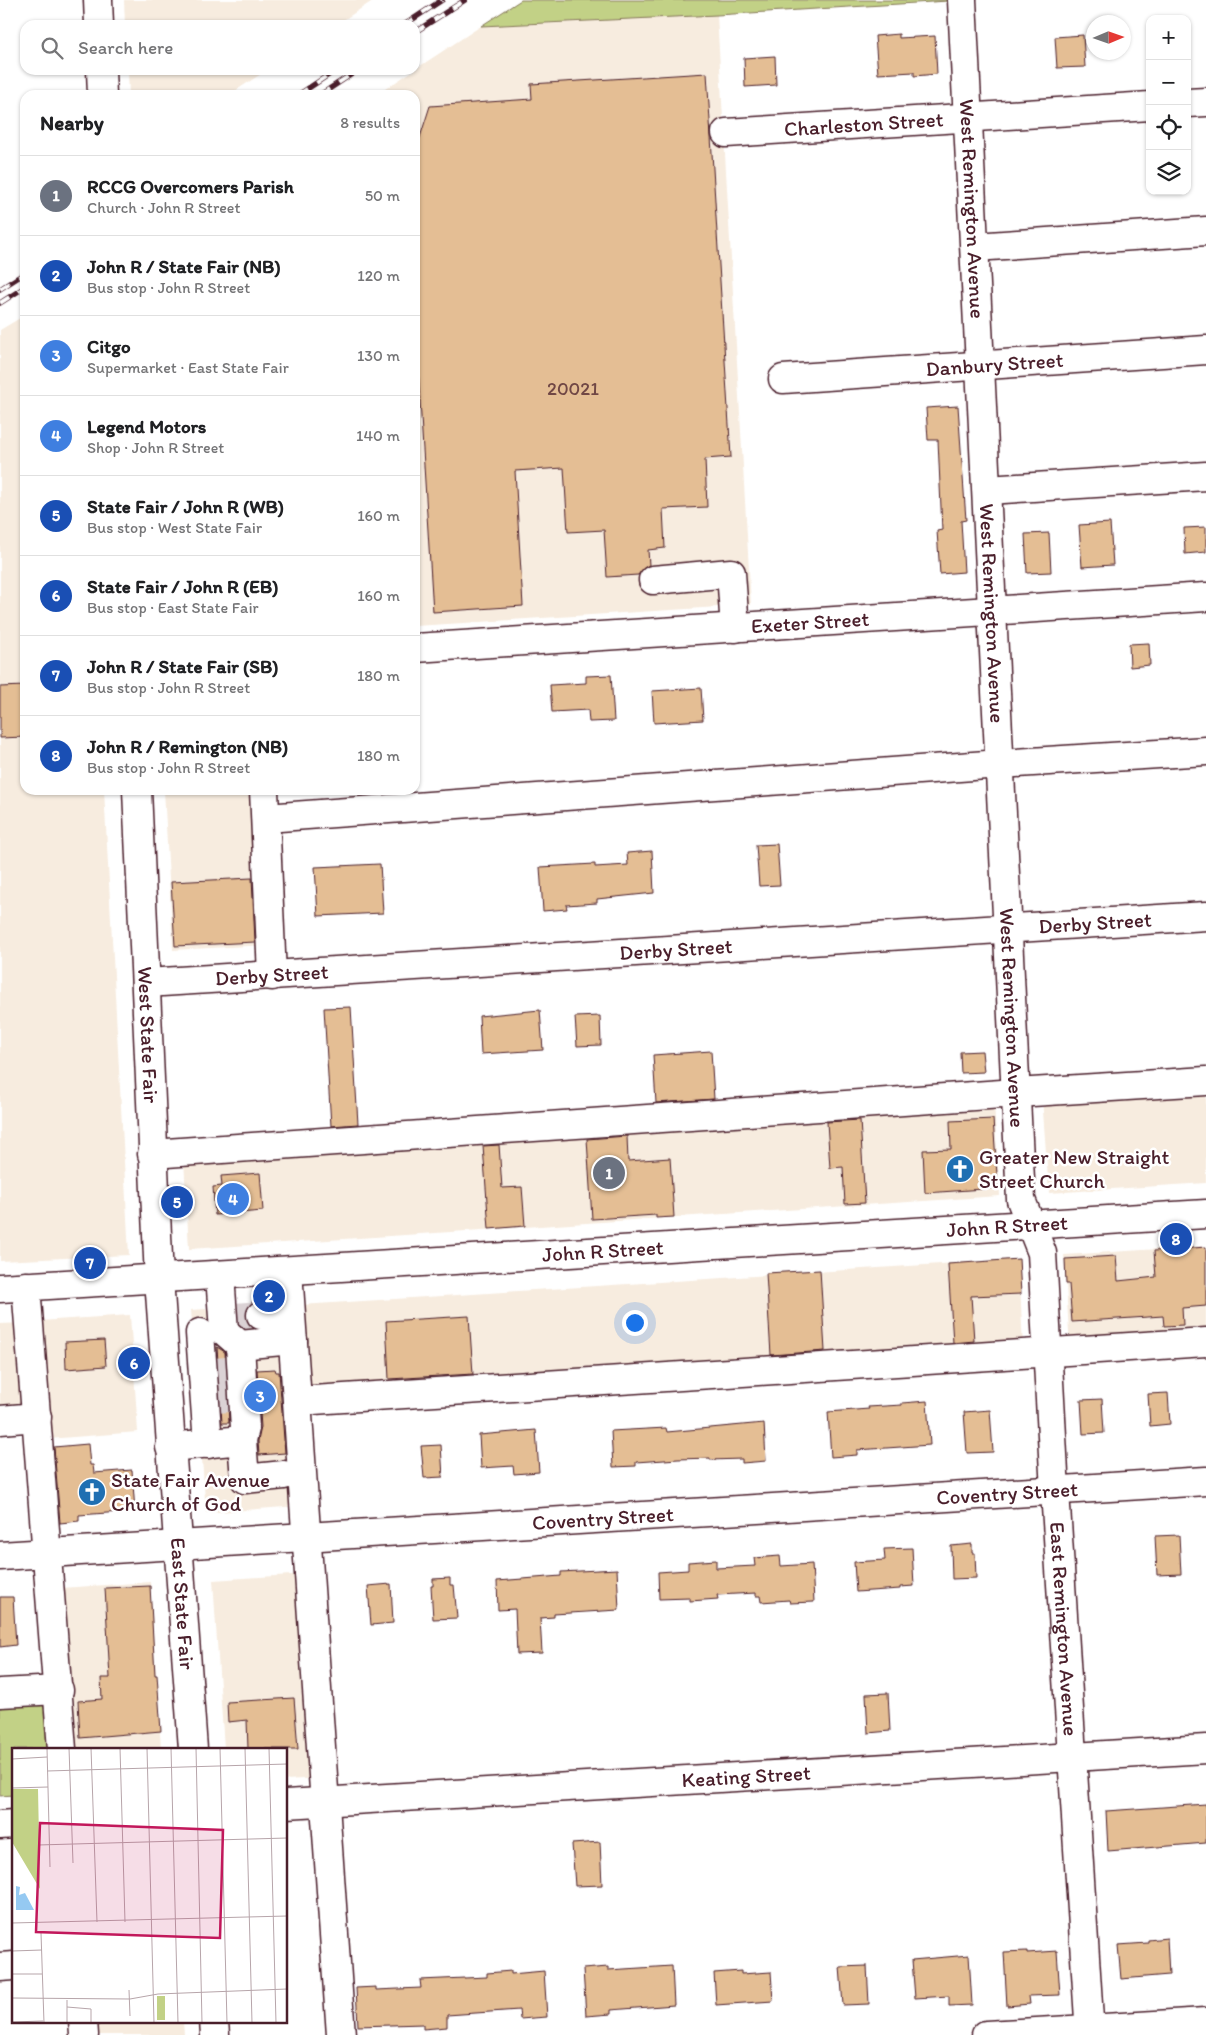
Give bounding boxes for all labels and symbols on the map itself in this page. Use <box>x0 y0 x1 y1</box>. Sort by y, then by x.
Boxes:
north arrow <box>1086 15 1131 60</box>
street label: West Remington Avenue <box>955 98 991 319</box>
street label: Charleston Street <box>783 106 944 141</box>
street label: Danbury Street <box>925 347 1064 381</box>
house number: 20021 <box>547 377 599 400</box>
street label: West Remington Avenue <box>975 503 1011 724</box>
street label: Exeter Street <box>750 606 870 638</box>
street label: Derby Street <box>1038 906 1153 939</box>
street label: West Remington Avenue <box>995 907 1030 1128</box>
street label: Derby Street <box>619 933 733 965</box>
street label: Derby Street <box>214 958 329 991</box>
street label: West State Fair <box>133 966 164 1104</box>
place label: Greater New Straight Street Church <box>979 1144 1170 1193</box>
pin: 1 <box>593 1154 625 1192</box>
church icon: Greater New Straight Street Church <box>945 1154 975 1184</box>
pin: 4 <box>217 1180 249 1218</box>
pin: 5 <box>161 1183 193 1221</box>
street label: John R Street <box>946 1209 1069 1242</box>
pin: 8 <box>1160 1220 1192 1258</box>
street label: John R Street <box>541 1234 664 1267</box>
pin: 7 <box>74 1244 106 1282</box>
pin: 2 <box>253 1277 285 1315</box>
your location <box>622 1310 648 1336</box>
pin: 6 <box>118 1344 150 1382</box>
pin: 3 <box>244 1377 276 1415</box>
place label: State Fair Avenue Church of God <box>111 1467 270 1516</box>
street label: Coventry Street <box>935 1476 1079 1510</box>
church icon: State Fair Avenue Church of God <box>77 1477 107 1507</box>
street label: Coventry Street <box>531 1501 675 1535</box>
street label: East Remington Avenue <box>1045 1521 1084 1737</box>
street label: East State Fair <box>166 1537 200 1671</box>
inset map <box>12 1748 288 2022</box>
street label: Keating Street <box>681 1760 811 1792</box>

